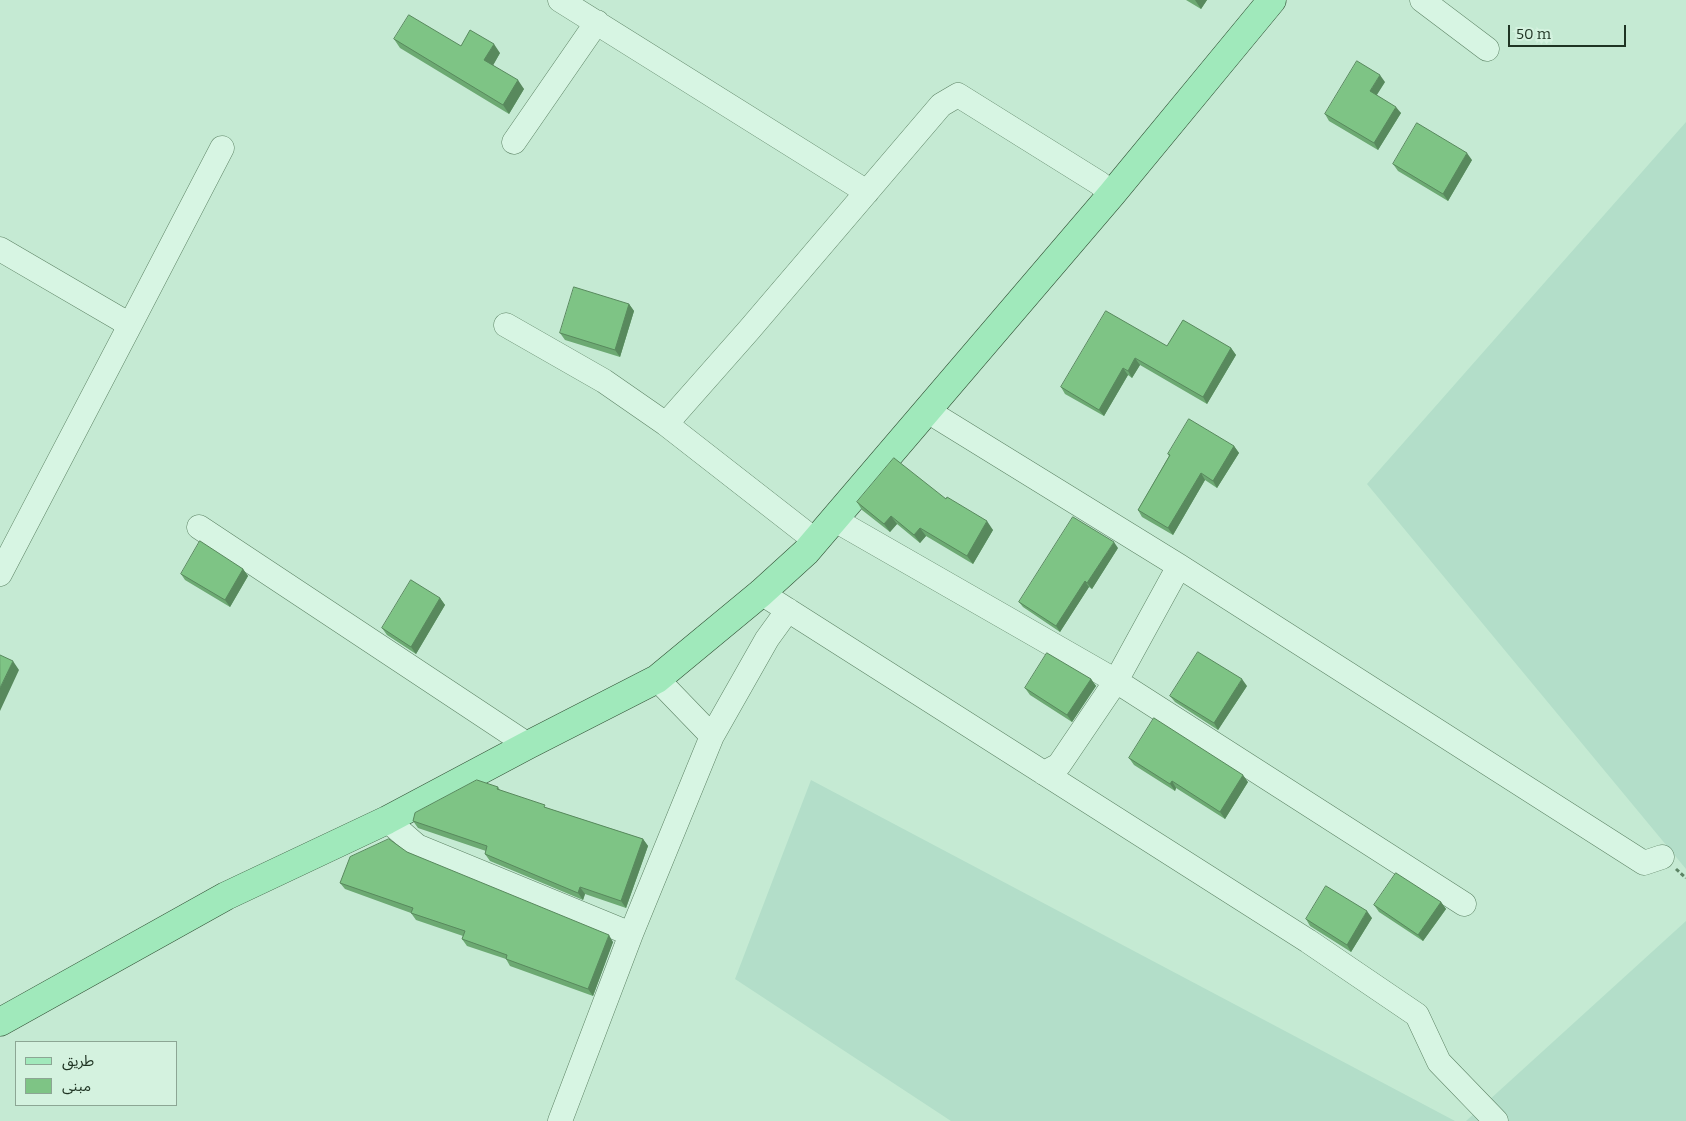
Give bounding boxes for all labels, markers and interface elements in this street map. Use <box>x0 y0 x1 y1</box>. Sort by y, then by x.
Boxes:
scale bar <box>1511 15 1628 47</box>
text: 50 m <box>1516 25 1551 43</box>
legend <box>15 1041 178 1106</box>
text: طريق <box>62 1052 94 1070</box>
text: مبنى <box>62 1077 91 1095</box>

